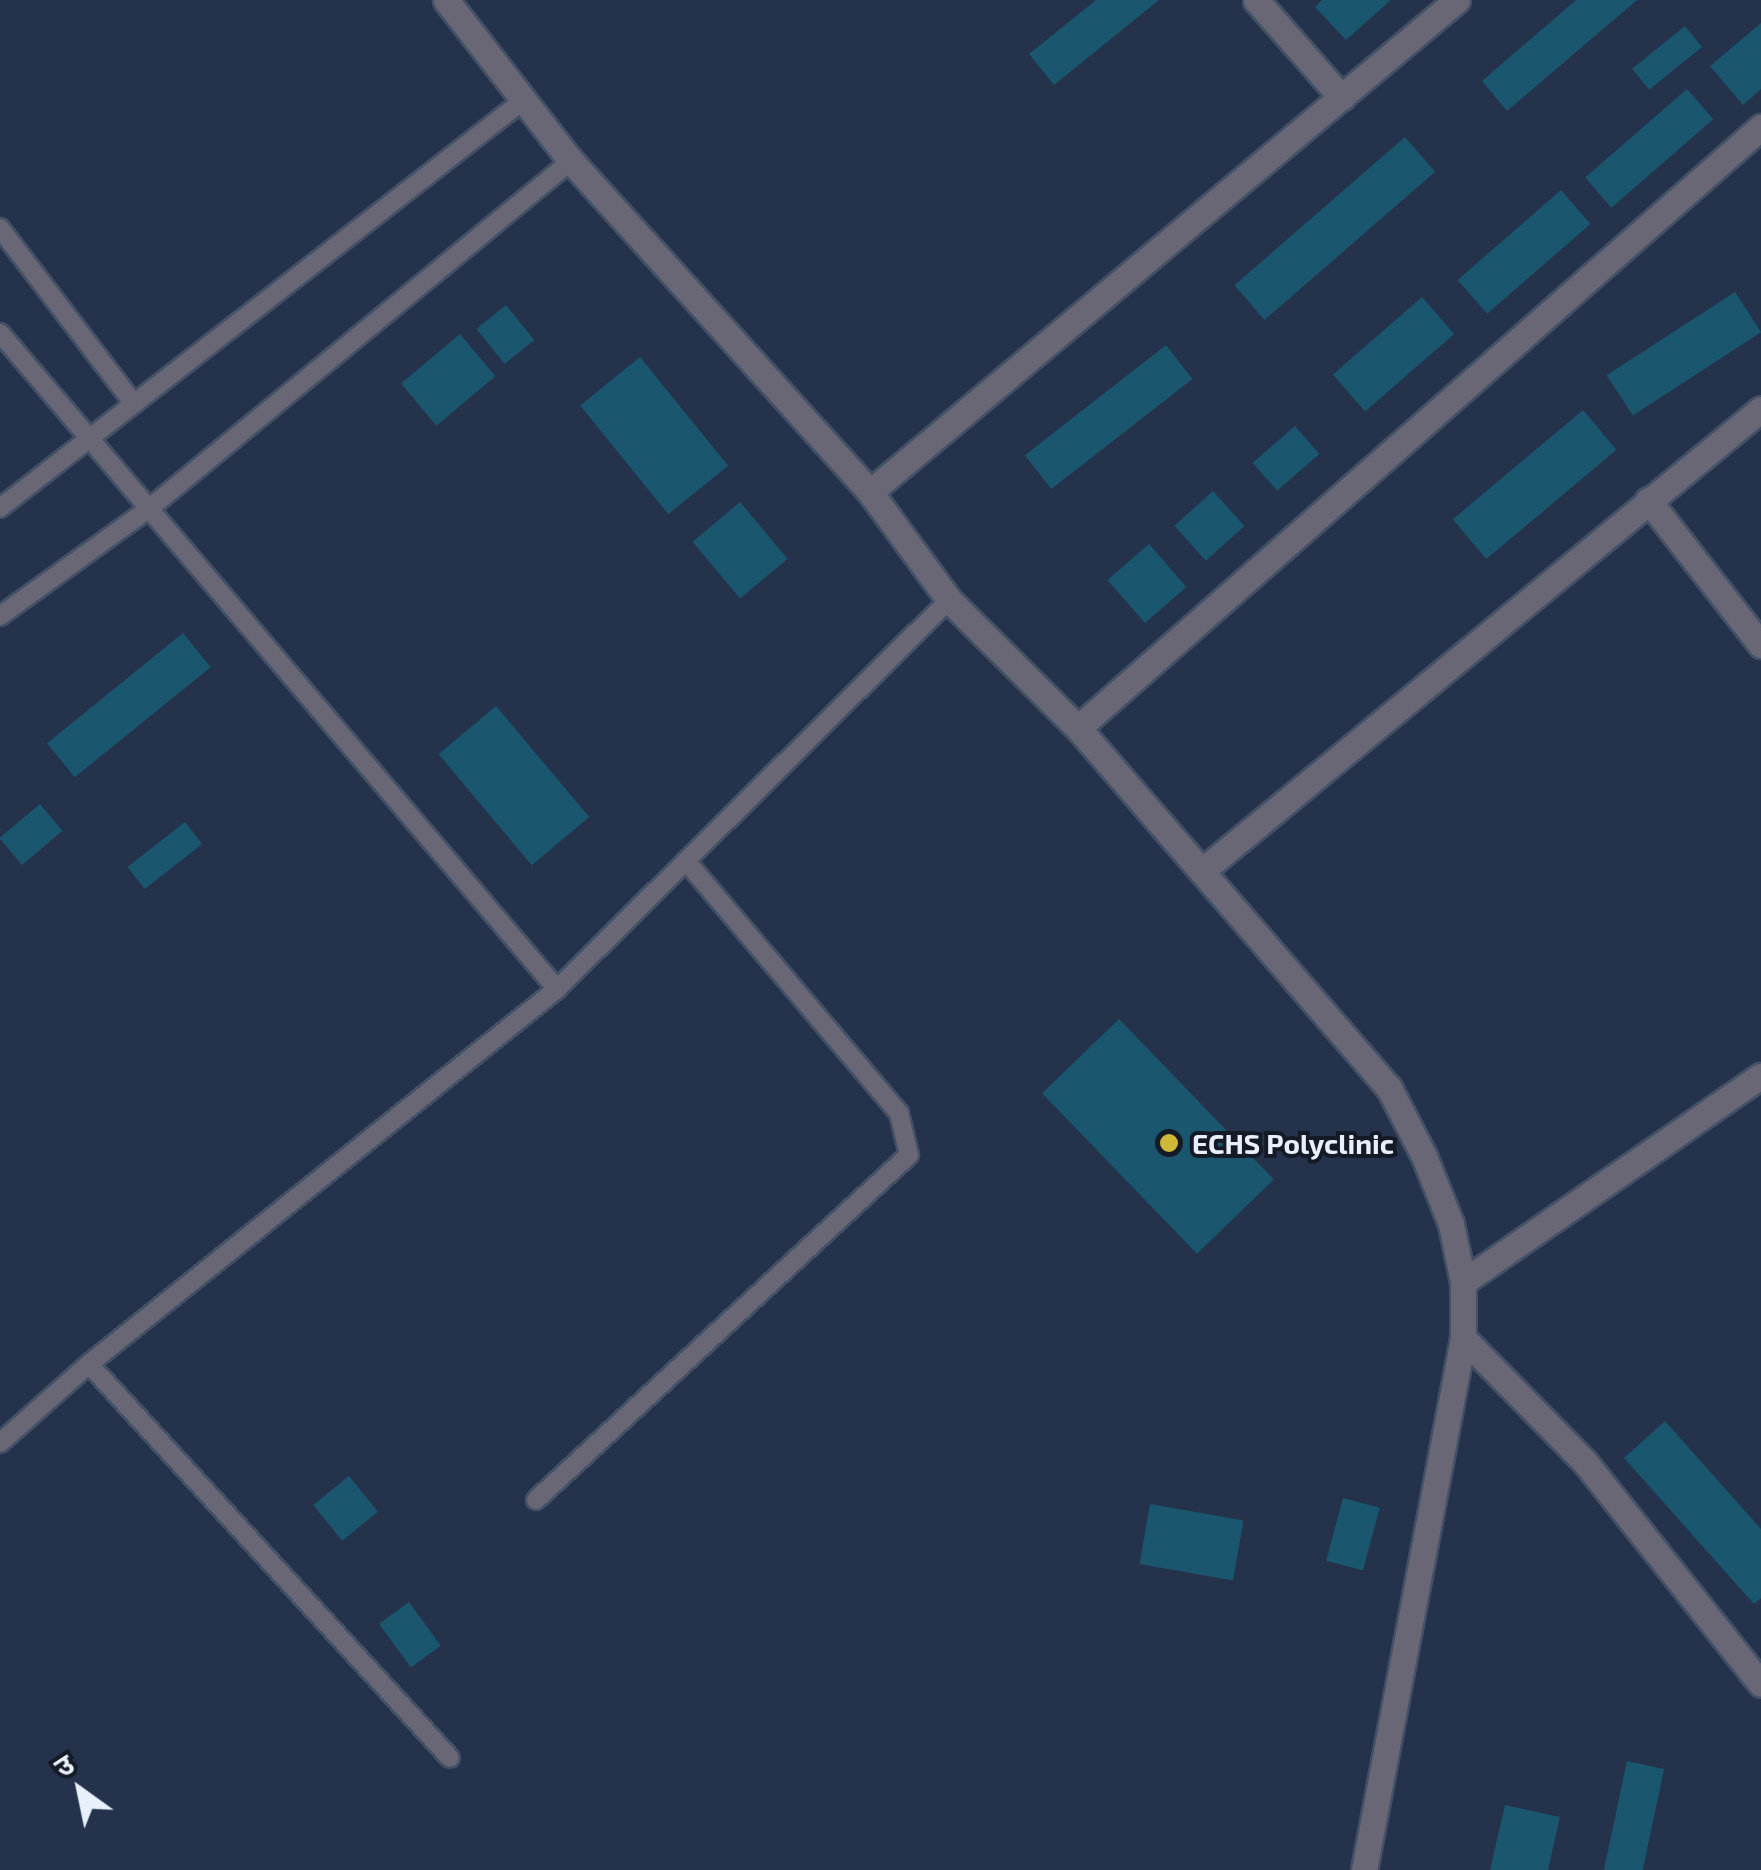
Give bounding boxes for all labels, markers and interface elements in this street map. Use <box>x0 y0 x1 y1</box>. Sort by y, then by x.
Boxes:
place label: ECHS Polyclinic <box>1192 1126 1394 1160</box>
marker: ECHS Polyclinic <box>1156 1130 1182 1156</box>
north arrow <box>30 1740 130 1840</box>
text: उ <box>48 1746 80 1784</box>

